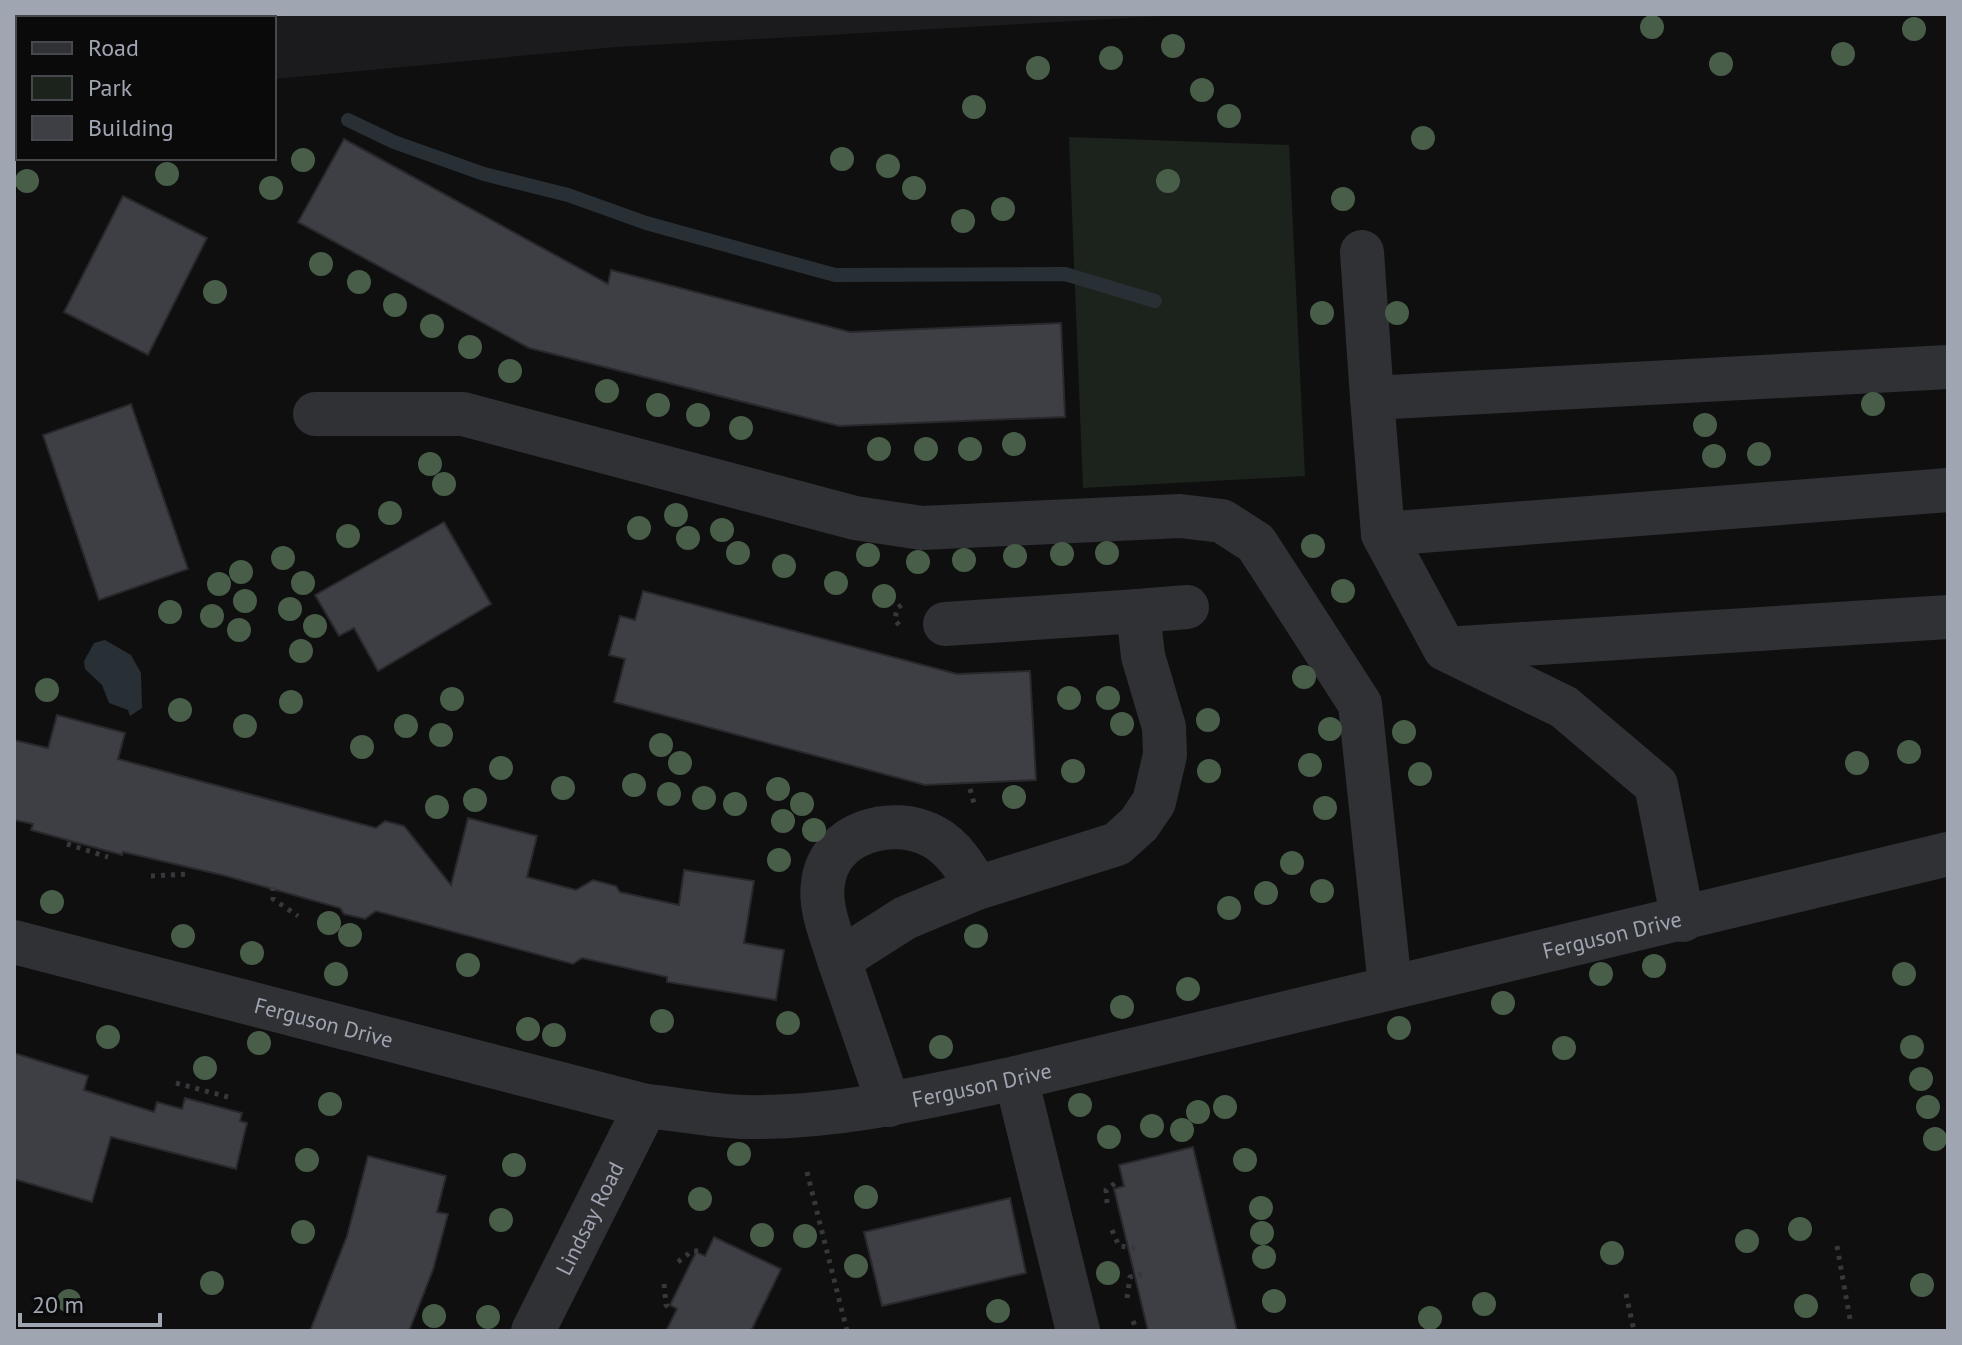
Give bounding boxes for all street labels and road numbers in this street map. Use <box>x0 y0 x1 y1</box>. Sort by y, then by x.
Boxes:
street label: Ferguson Drive <box>1540 905 1684 965</box>
street label: Ferguson Drive <box>251 991 396 1054</box>
street label: Ferguson Drive <box>910 1056 1054 1113</box>
street label: Lindsay Road <box>549 1157 630 1280</box>

